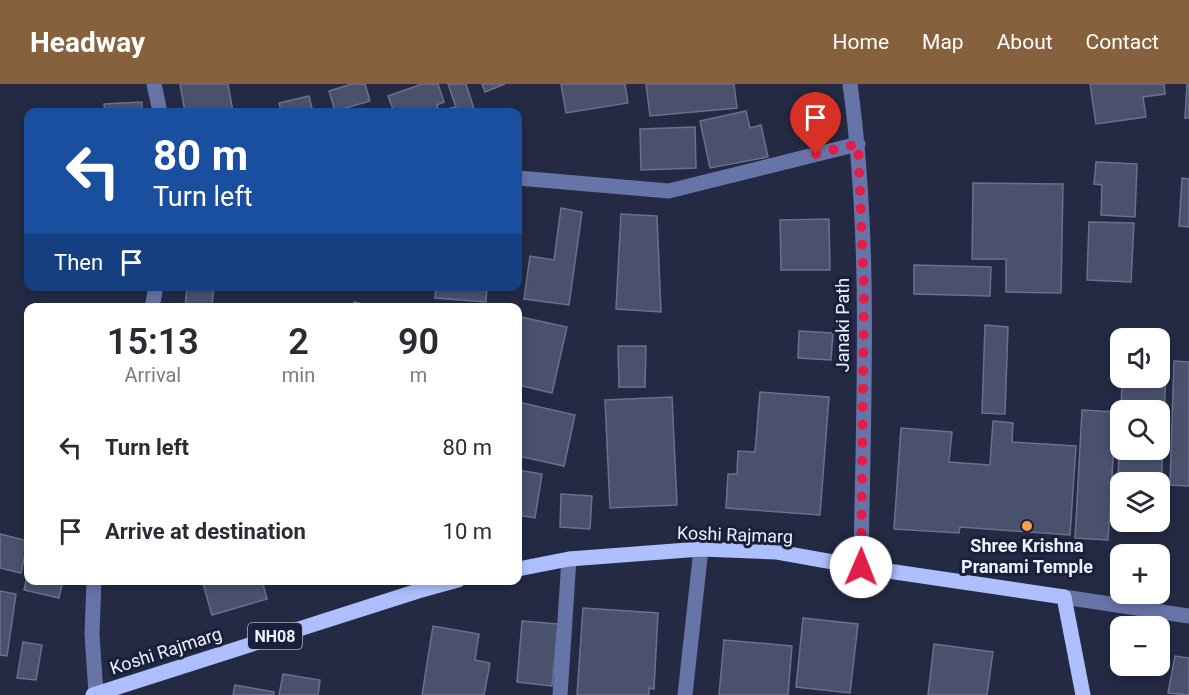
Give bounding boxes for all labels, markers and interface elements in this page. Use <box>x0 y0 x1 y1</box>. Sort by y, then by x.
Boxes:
text: Headway <box>30 26 145 59</box>
text: Home <box>833 30 889 54</box>
text: Map <box>922 30 964 54</box>
text: About <box>997 30 1053 54</box>
text: Contact <box>1086 30 1159 54</box>
pin <box>790 92 841 154</box>
icon: arrive <box>799 101 832 134</box>
text: 80 m <box>153 131 248 180</box>
icon: left <box>54 132 132 210</box>
text: Turn left <box>153 181 253 213</box>
icon: arrive <box>115 246 148 279</box>
text: Then <box>54 250 103 275</box>
street label: Janaki Path <box>832 278 853 372</box>
text: 15:13 <box>107 321 199 363</box>
text: 2 <box>288 321 309 363</box>
text: 90 <box>398 321 439 363</box>
map controls <box>1110 328 1170 676</box>
button: sound <box>1110 328 1170 388</box>
text: Arrival <box>124 363 181 387</box>
text: min <box>282 363 315 387</box>
text: m <box>410 363 427 387</box>
button: search <box>1110 400 1170 460</box>
icon: left <box>54 431 87 464</box>
text: Turn left <box>105 435 189 460</box>
text: 80 m <box>443 435 492 460</box>
button: layers <box>1110 472 1170 532</box>
icon: arrive <box>54 515 87 548</box>
text: Arrive at destination <box>105 519 306 544</box>
text: 10 m <box>443 519 492 544</box>
marker: Shree Krishna Pranami Temple <box>1020 519 1034 533</box>
street label: Koshi Rajmarg <box>677 522 793 547</box>
position arrow <box>829 535 893 599</box>
place label: Shree Krishna Pranami Temple <box>961 535 1093 577</box>
button: + <box>1110 544 1170 604</box>
button: − <box>1110 616 1170 676</box>
street label: Koshi Rajmarg <box>107 623 224 678</box>
road number: NH08 <box>248 623 302 649</box>

